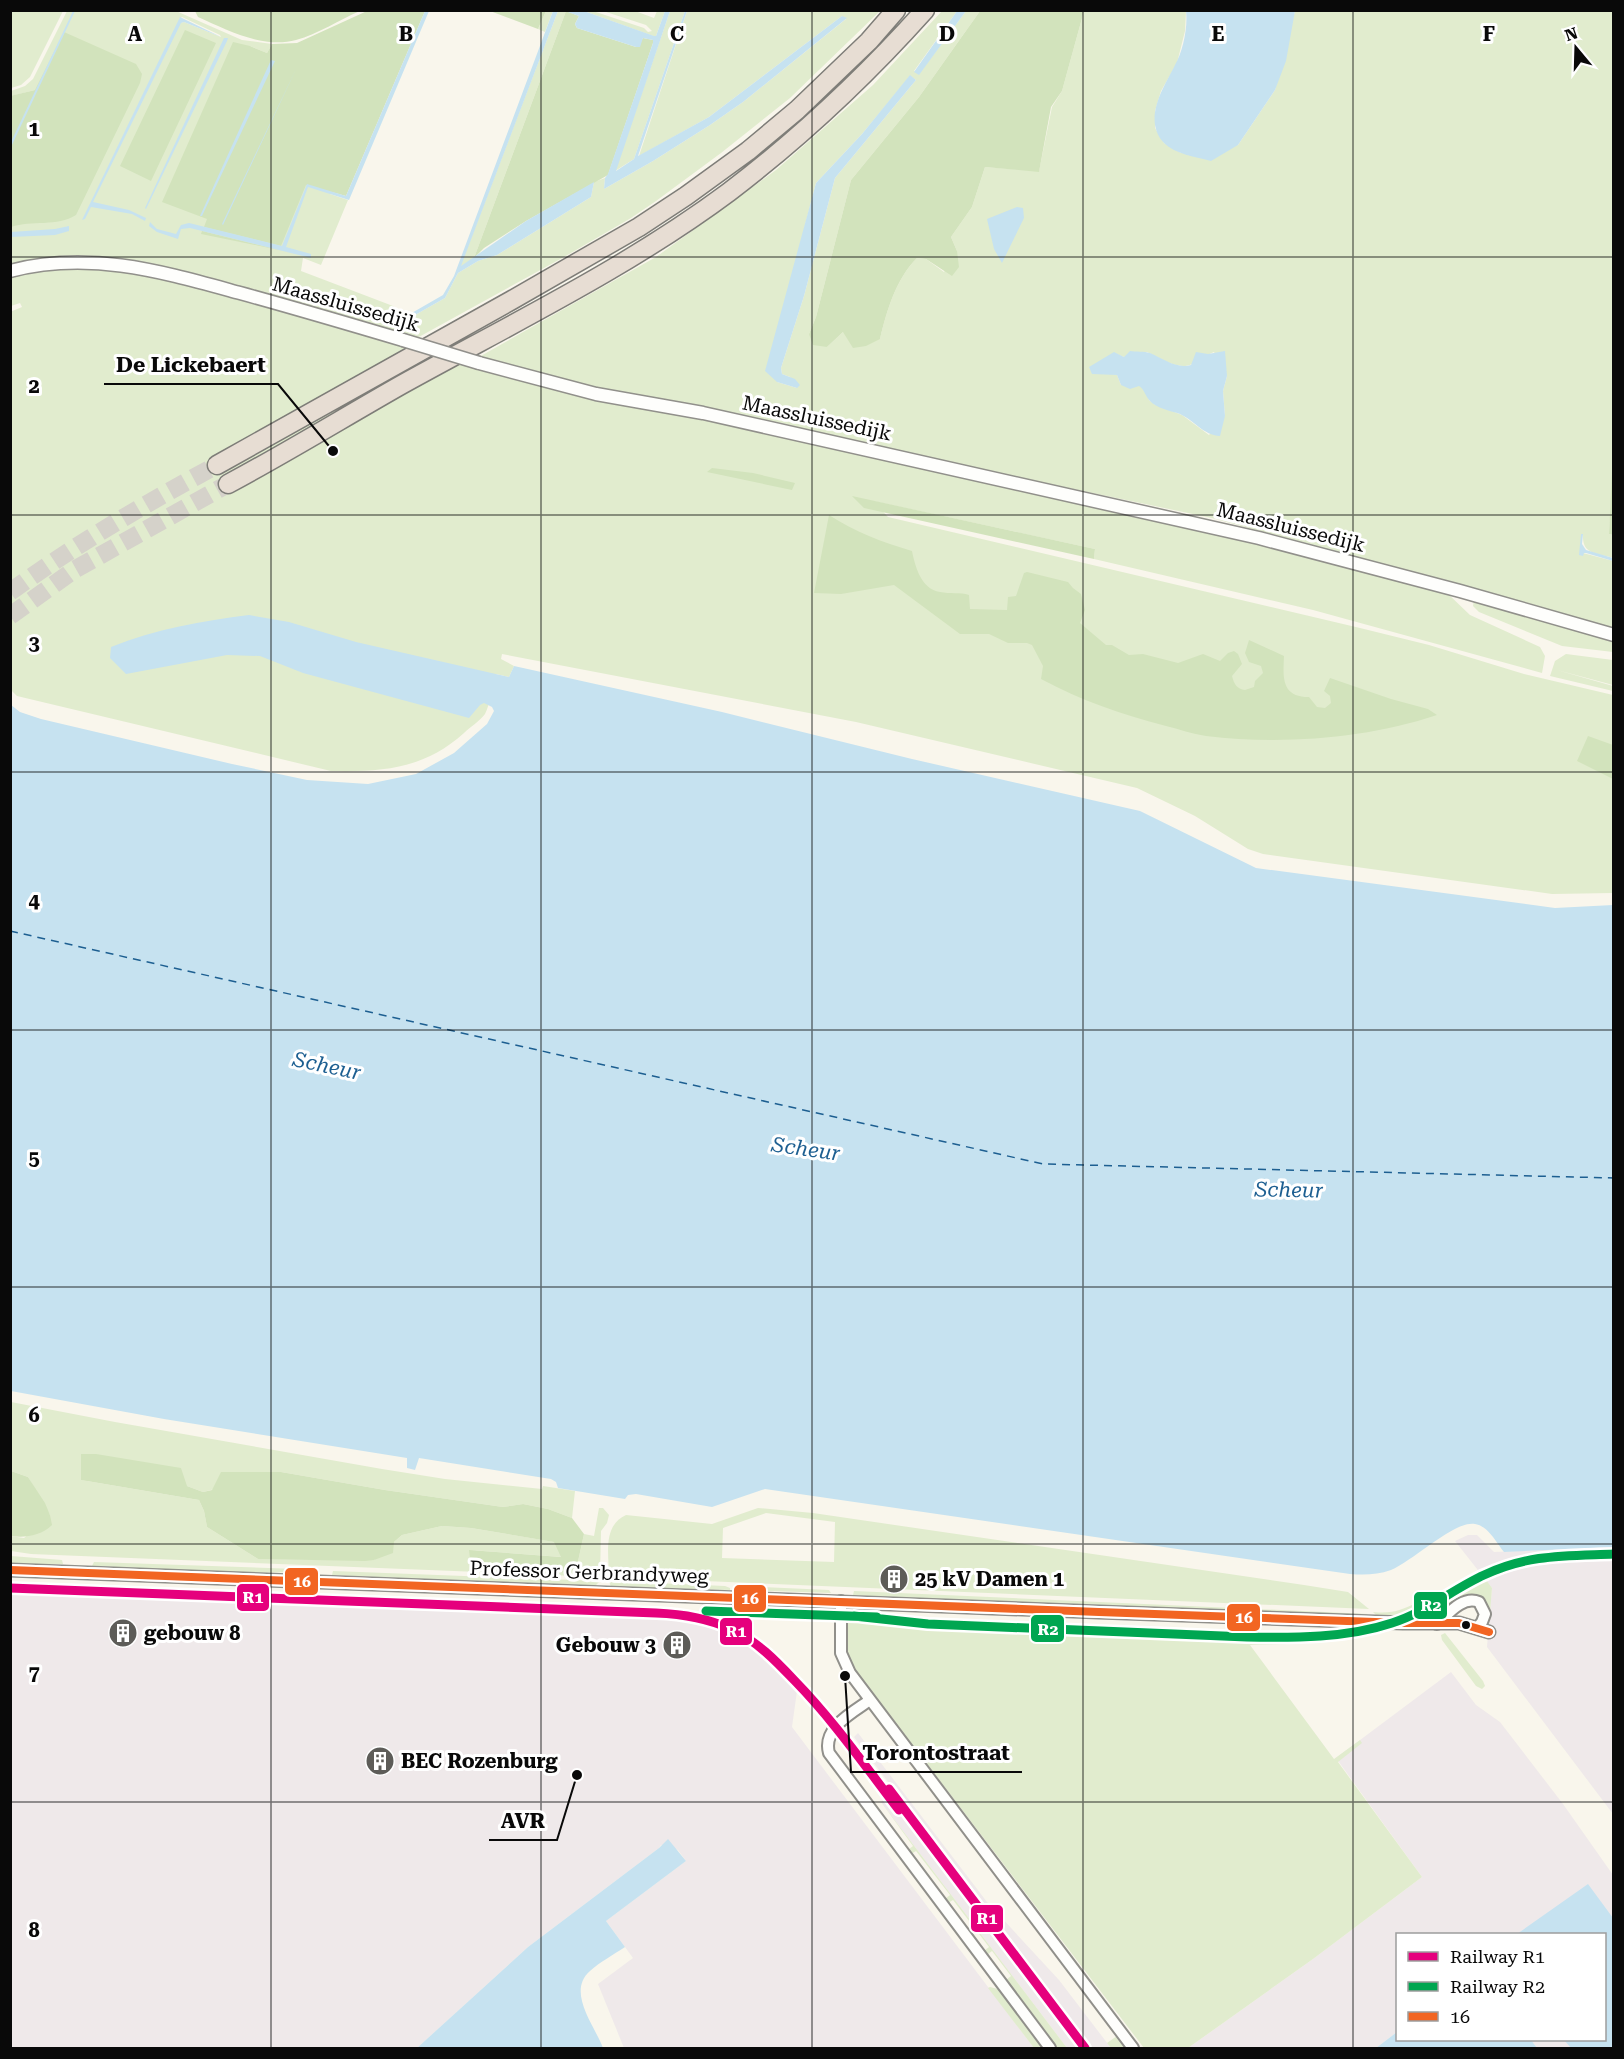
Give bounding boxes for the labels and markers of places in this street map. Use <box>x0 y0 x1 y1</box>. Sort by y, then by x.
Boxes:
callout: De Lickebaert <box>104 345 278 384</box>
building icon: 25 kV Damen 1 <box>878 1563 910 1595</box>
place label: 25 kV Damen 1 <box>915 1567 1064 1591</box>
building icon: gebouw 8 <box>107 1617 139 1649</box>
unlabelled marker <box>1460 1619 1472 1631</box>
place label: gebouw 8 <box>143 1621 241 1645</box>
building icon: Gebouw 3 <box>661 1629 693 1661</box>
place label: Gebouw 3 <box>556 1633 656 1657</box>
callout: Torontostraat <box>851 1733 1022 1772</box>
building icon: BEC Rozenburg <box>364 1745 396 1777</box>
place label: BEC Rozenburg <box>401 1749 558 1773</box>
callout: AVR <box>489 1801 557 1840</box>

